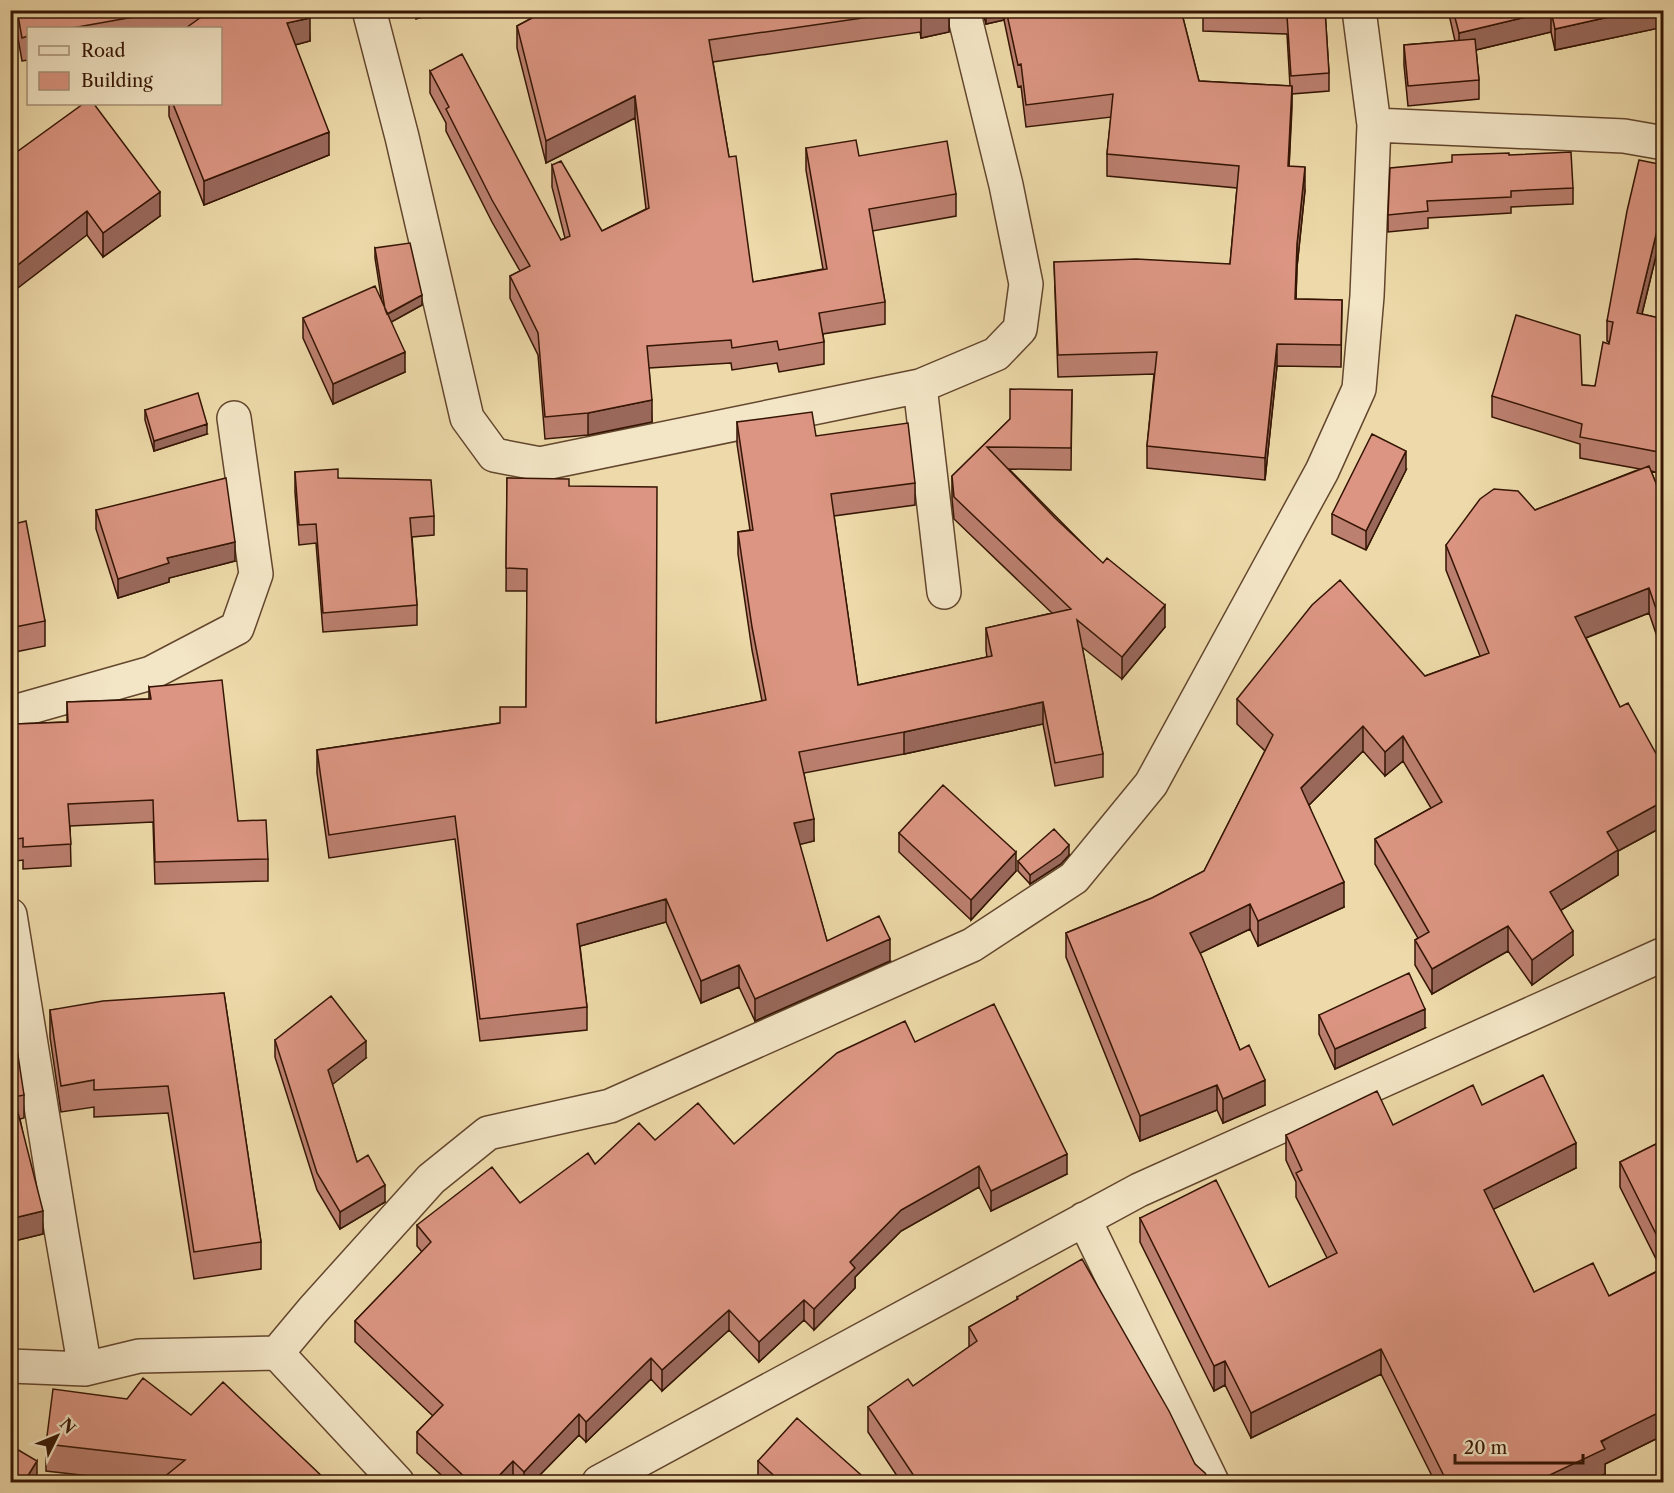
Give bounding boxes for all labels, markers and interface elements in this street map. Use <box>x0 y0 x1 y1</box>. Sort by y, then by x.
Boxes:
legend <box>27 27 222 105</box>
text: Road <box>81 40 126 62</box>
text: Building <box>81 70 153 92</box>
north arrow <box>27 1406 87 1466</box>
text: N <box>56 1414 80 1438</box>
scale bar <box>1455 1427 1582 1465</box>
text: 20 m <box>1464 1437 1508 1459</box>

